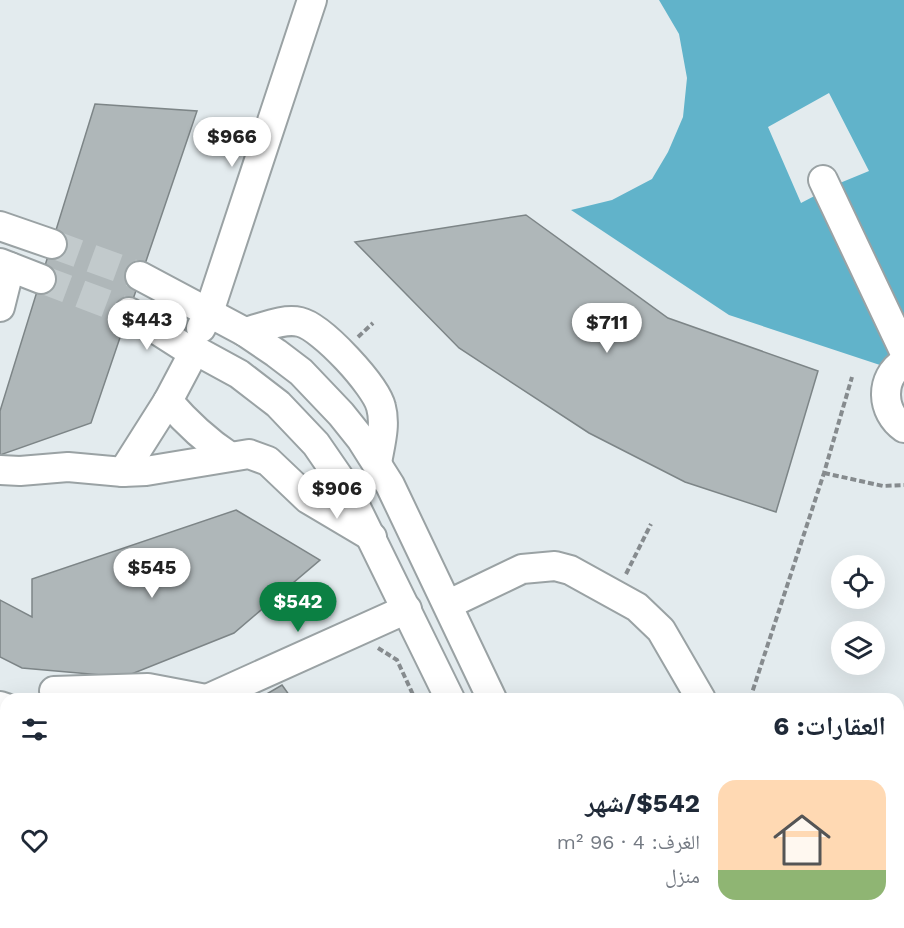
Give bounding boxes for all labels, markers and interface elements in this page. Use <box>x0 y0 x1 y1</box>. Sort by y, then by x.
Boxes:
pin: $966 <box>196 117 268 168</box>
text: $966 <box>207 124 257 148</box>
pin: $443 <box>111 300 183 351</box>
pin: $711 <box>571 303 643 354</box>
text: $443 <box>122 307 172 331</box>
text: $711 <box>586 310 628 334</box>
pin: $906 <box>301 469 373 520</box>
text: $906 <box>312 476 362 500</box>
pin: $545 <box>116 548 188 599</box>
text: $545 <box>127 555 177 579</box>
map controls <box>831 555 885 675</box>
button: locate <box>831 555 885 609</box>
pin: $542 <box>262 582 334 633</box>
text: $542 <box>273 589 323 613</box>
button: layers <box>831 621 885 675</box>
text: العقارات: 6 <box>773 711 886 741</box>
icon: filters <box>18 713 51 746</box>
text: $542/شهر <box>585 788 700 818</box>
icon: home <box>766 804 838 876</box>
icon: heart <box>18 824 51 857</box>
text: الغرف: 4 · 96 m² <box>557 830 700 854</box>
text: منزل <box>665 864 700 888</box>

